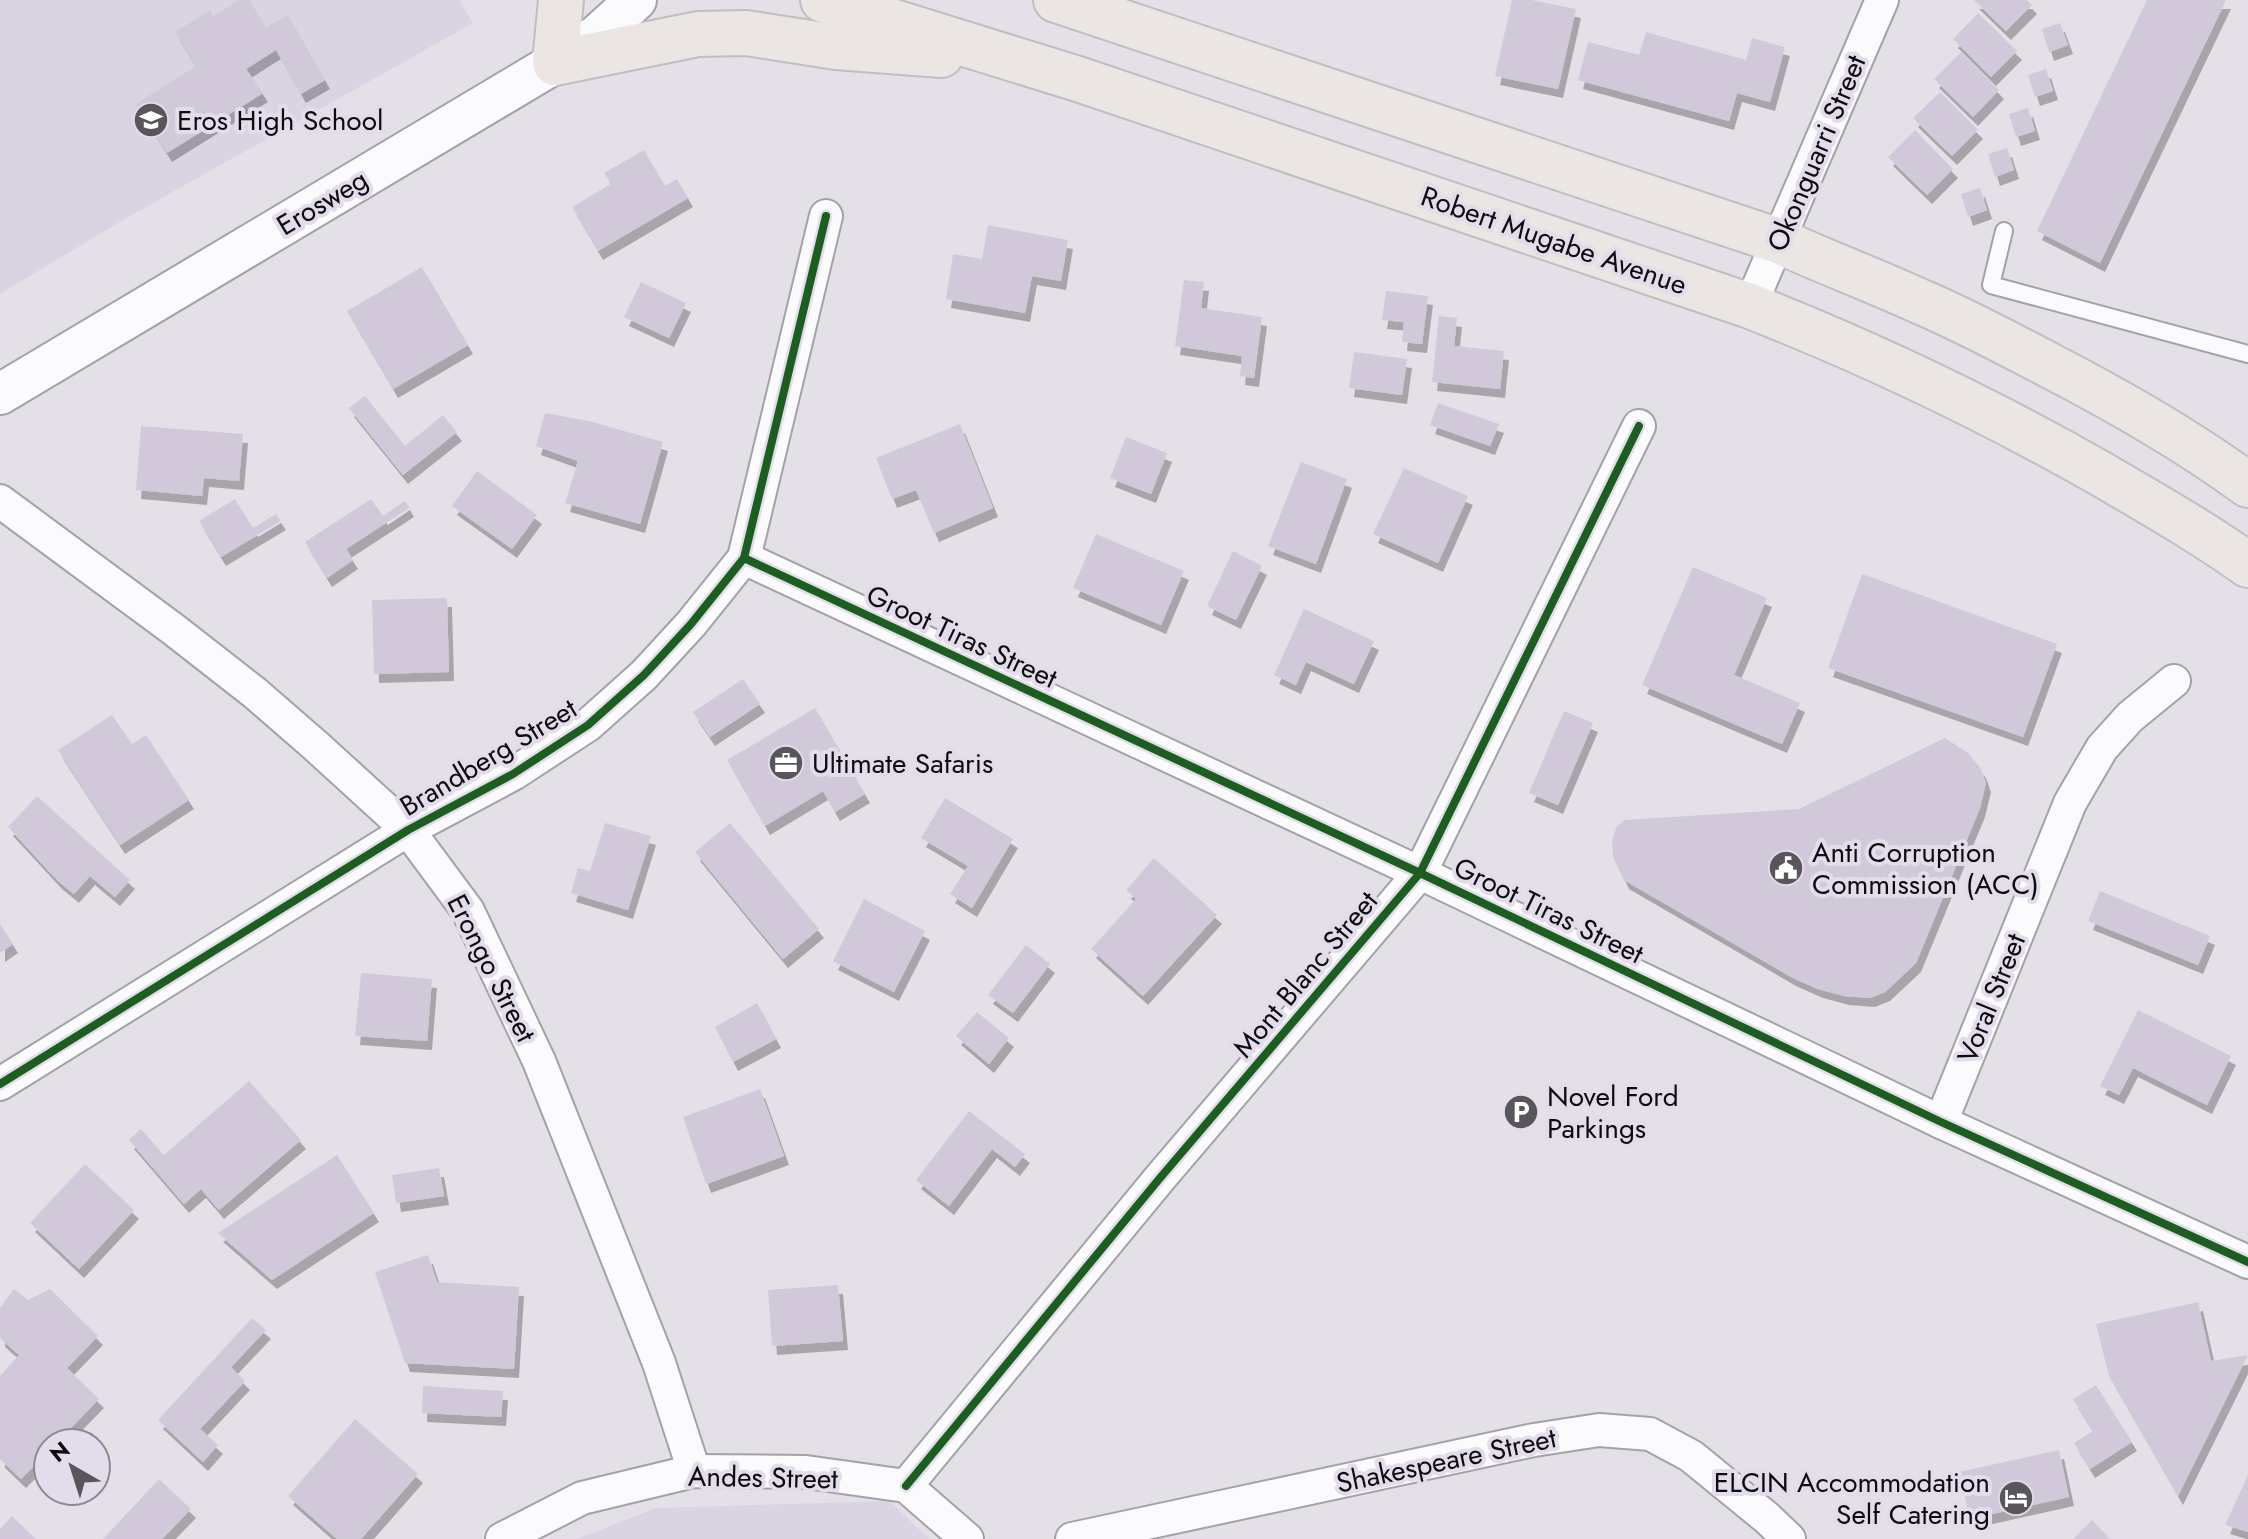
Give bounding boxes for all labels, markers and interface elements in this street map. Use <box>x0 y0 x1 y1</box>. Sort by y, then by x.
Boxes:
street label: Okonguarri Street <box>1757 48 1876 258</box>
place label: Eros High School <box>177 100 383 141</box>
school or university icon: Eros High School <box>132 101 170 139</box>
street label: Erosweg <box>269 159 376 246</box>
street label: Robert Mugabe Avenue <box>1415 176 1692 305</box>
street label: Groot Tiras Street <box>860 574 1064 699</box>
street label: Brandberg Street <box>392 688 585 827</box>
place label: Ultimate Safaris <box>812 743 993 784</box>
office icon: Ultimate Safaris <box>767 744 805 782</box>
place label: Anti Corruption Commission (ACC) <box>1812 832 2039 905</box>
street label: Groot Tiras Street <box>1447 847 1651 974</box>
public building icon: Anti Corruption Commission (ACC) <box>1767 849 1805 887</box>
street label: Mont Blanc Street <box>1223 882 1388 1067</box>
street label: Erongo Street <box>437 887 546 1050</box>
street label: Voral Street <box>1947 927 2036 1069</box>
place label: Novel Ford Parkings <box>1547 1076 1679 1149</box>
parking icon: Novel Ford Parkings <box>1502 1093 1540 1131</box>
street label: Shakespeare Street <box>1332 1417 1560 1504</box>
north arrow <box>32 1427 112 1507</box>
text: N <box>43 1434 76 1469</box>
street label: Andes Street <box>688 1456 839 1499</box>
place label: ELCIN Accommodation Self Catering <box>1714 1462 1990 1535</box>
hotel icon: ELCIN Accommodation Self Catering <box>1997 1479 2035 1517</box>

